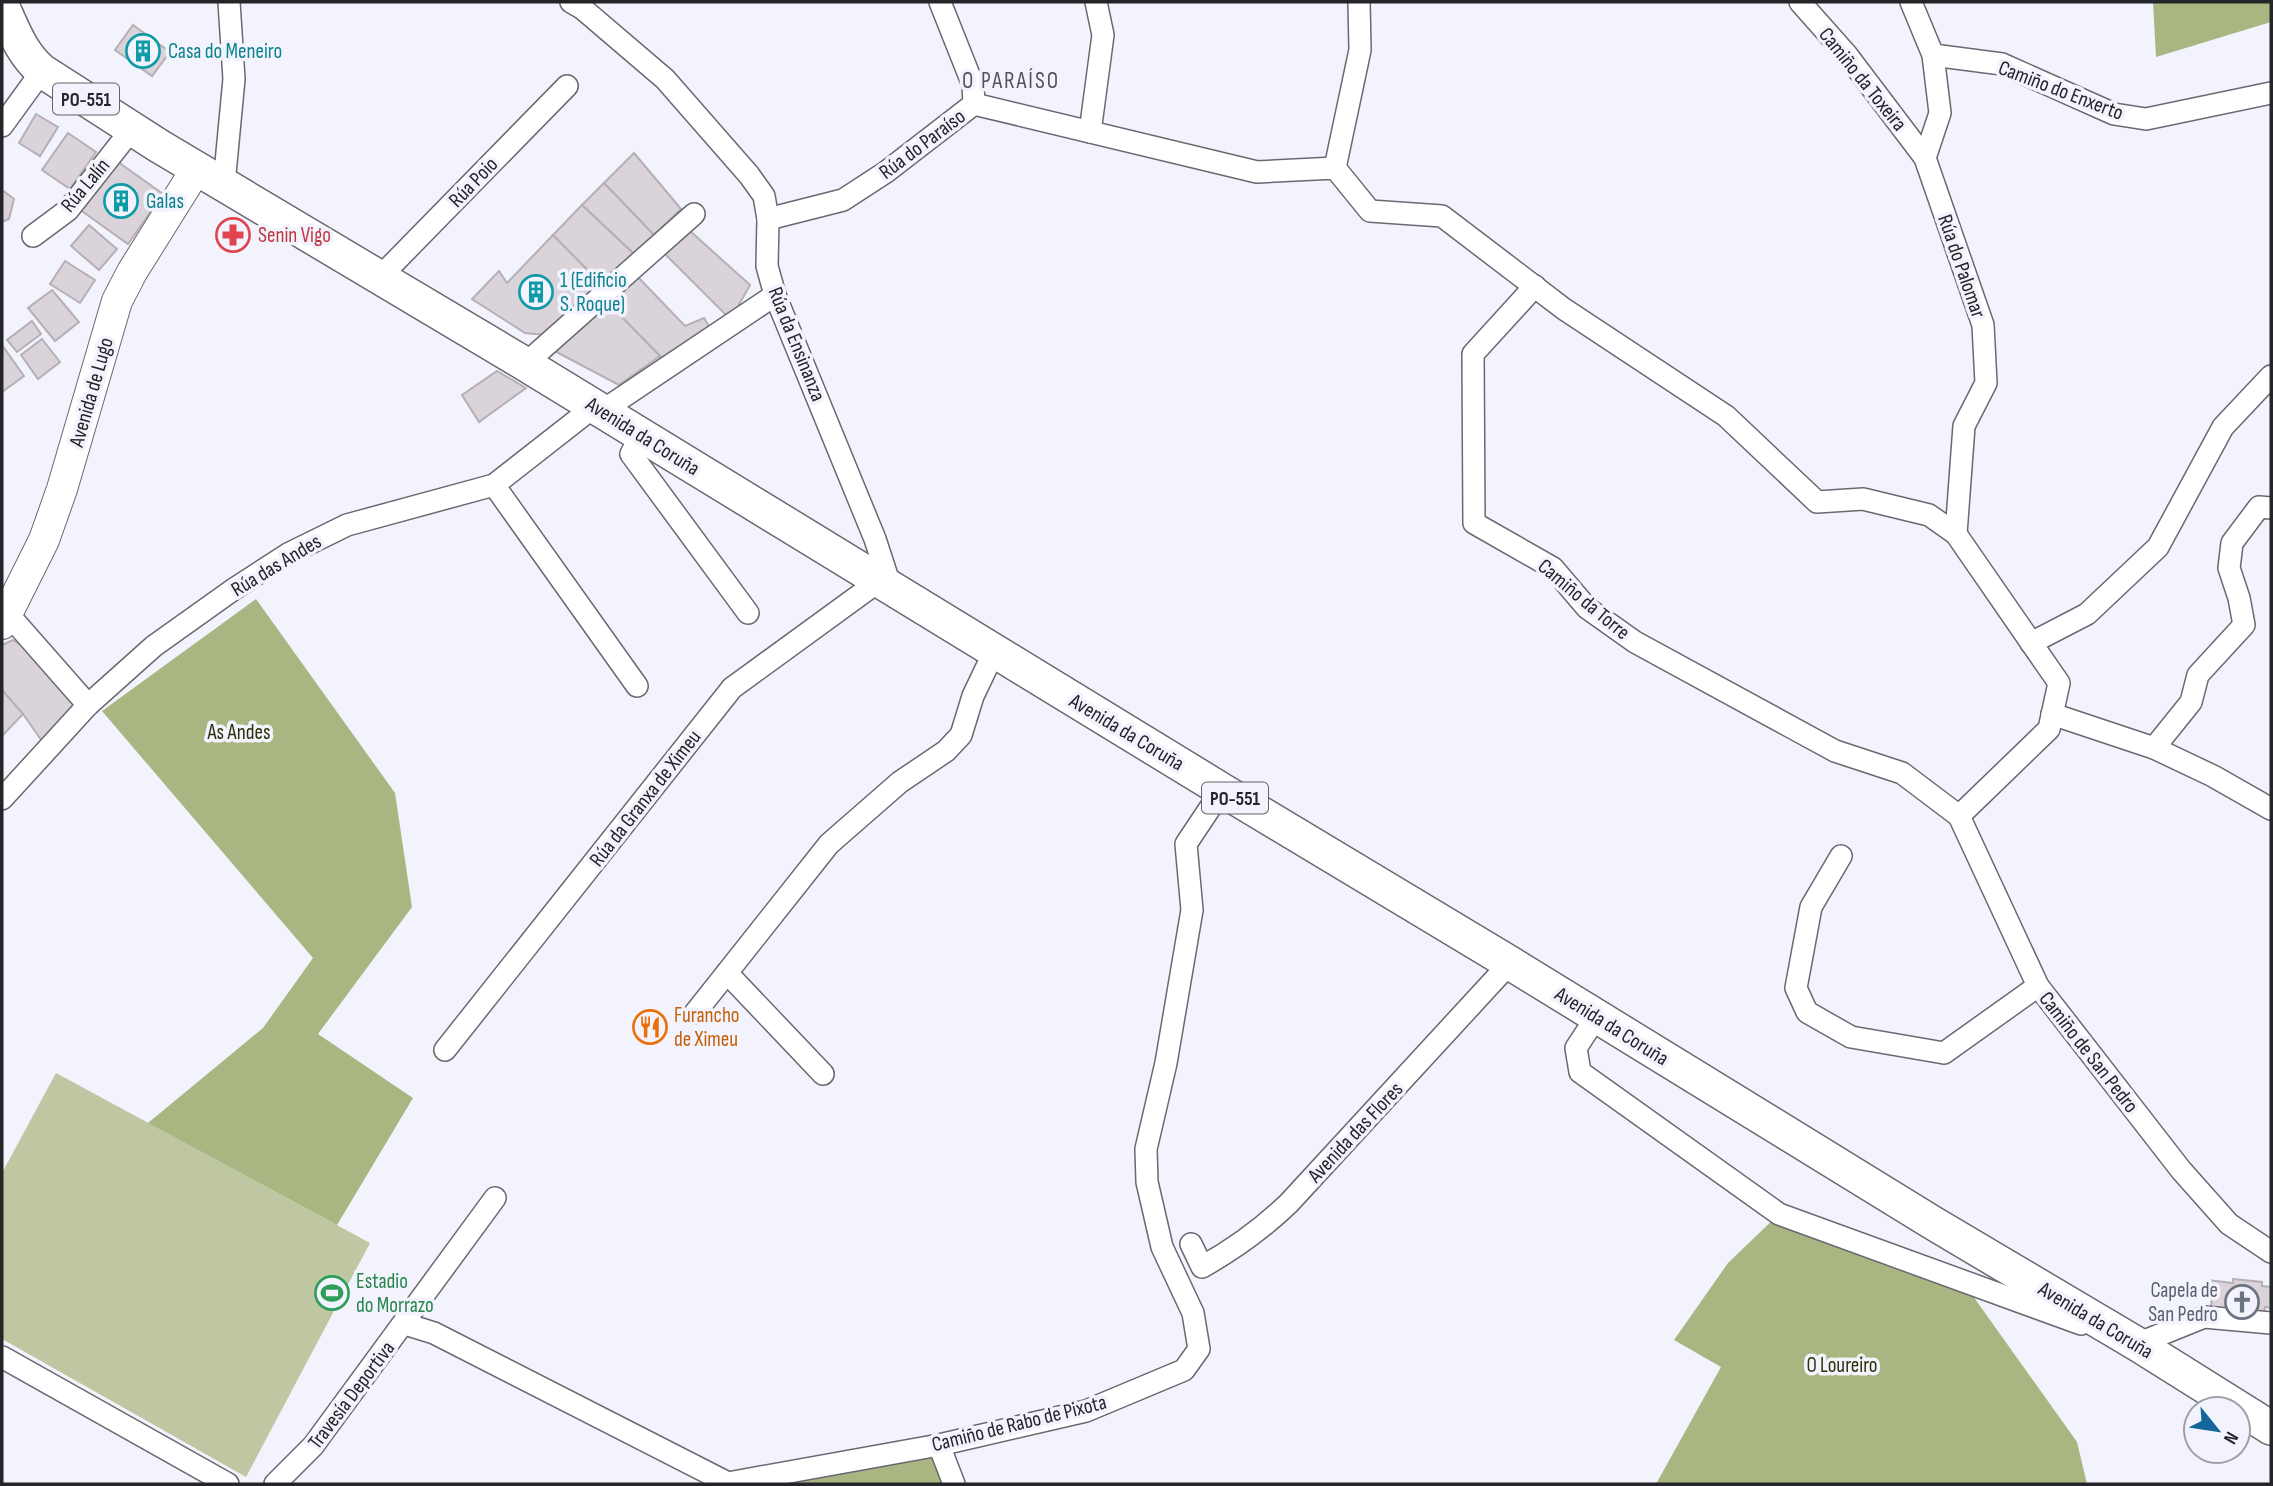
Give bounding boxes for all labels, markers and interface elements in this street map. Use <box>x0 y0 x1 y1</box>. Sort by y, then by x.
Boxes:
street label: Camiño da Toxeira <box>1813 23 1912 136</box>
building icon: Casa do Meneiro <box>124 32 162 70</box>
place label: Casa do Meneiro <box>168 39 282 64</box>
street label: Camiño do Enxerto <box>1995 55 2127 126</box>
district label: O PARAÍSO <box>962 67 1060 95</box>
road number: PO-551 <box>53 83 119 114</box>
street label: Rúa do Paraíso <box>874 104 970 185</box>
street label: Rúa Poio <box>443 152 503 213</box>
street label: Rúa Lalín <box>56 153 115 217</box>
building icon: Galas <box>102 182 140 220</box>
place label: Galas <box>146 189 184 214</box>
street label: Rúa do Palomar <box>1932 211 1991 321</box>
pharmacy icon: Senin Vigo <box>214 216 252 254</box>
place label: Senin Vigo <box>258 223 331 248</box>
place label: 1 (Edificio S. Roque) <box>560 268 627 317</box>
building icon: 1 (Edificio S. Roque) <box>517 273 555 311</box>
street label: Rúa da Ensinanza <box>762 283 831 405</box>
street label: Avenida de Lugo <box>64 335 119 451</box>
street label: Avenida da Coruña <box>581 391 704 481</box>
street label: Rúa das Andes <box>227 529 326 602</box>
street label: Camiño da Torre <box>1533 554 1635 645</box>
street label: Avenida da Coruña <box>1064 688 1188 776</box>
park label: As Andes <box>206 720 271 745</box>
street label: Rúa da Granxa de Ximeu <box>584 725 706 872</box>
road number: PO-551 <box>1202 782 1268 814</box>
street label: Avenida da Coruña <box>1550 981 1673 1071</box>
street label: Camiño de San Pedro <box>2034 987 2144 1118</box>
place label: Furancho de Ximeu <box>674 1003 740 1052</box>
restaurant icon: Furancho de Ximeu <box>631 1008 669 1046</box>
street label: Avenida das Flores <box>1302 1077 1408 1188</box>
place label: Estadio do Morrazo <box>356 1269 434 1318</box>
sports icon: Estadio do Morrazo <box>313 1274 351 1312</box>
street label: Avenida da Coruña <box>2033 1276 2157 1364</box>
place label: Capela de San Pedro <box>2148 1278 2218 1327</box>
church icon: Capela de San Pedro <box>2223 1283 2261 1321</box>
street label: Travesía Deportiva <box>303 1336 400 1454</box>
park label: O Loureiro <box>1806 1353 1878 1378</box>
street label: Camiño de Rabo de Pixota <box>929 1390 1109 1457</box>
north arrow <box>2182 1395 2252 1465</box>
text: N <box>2218 1428 2243 1448</box>

